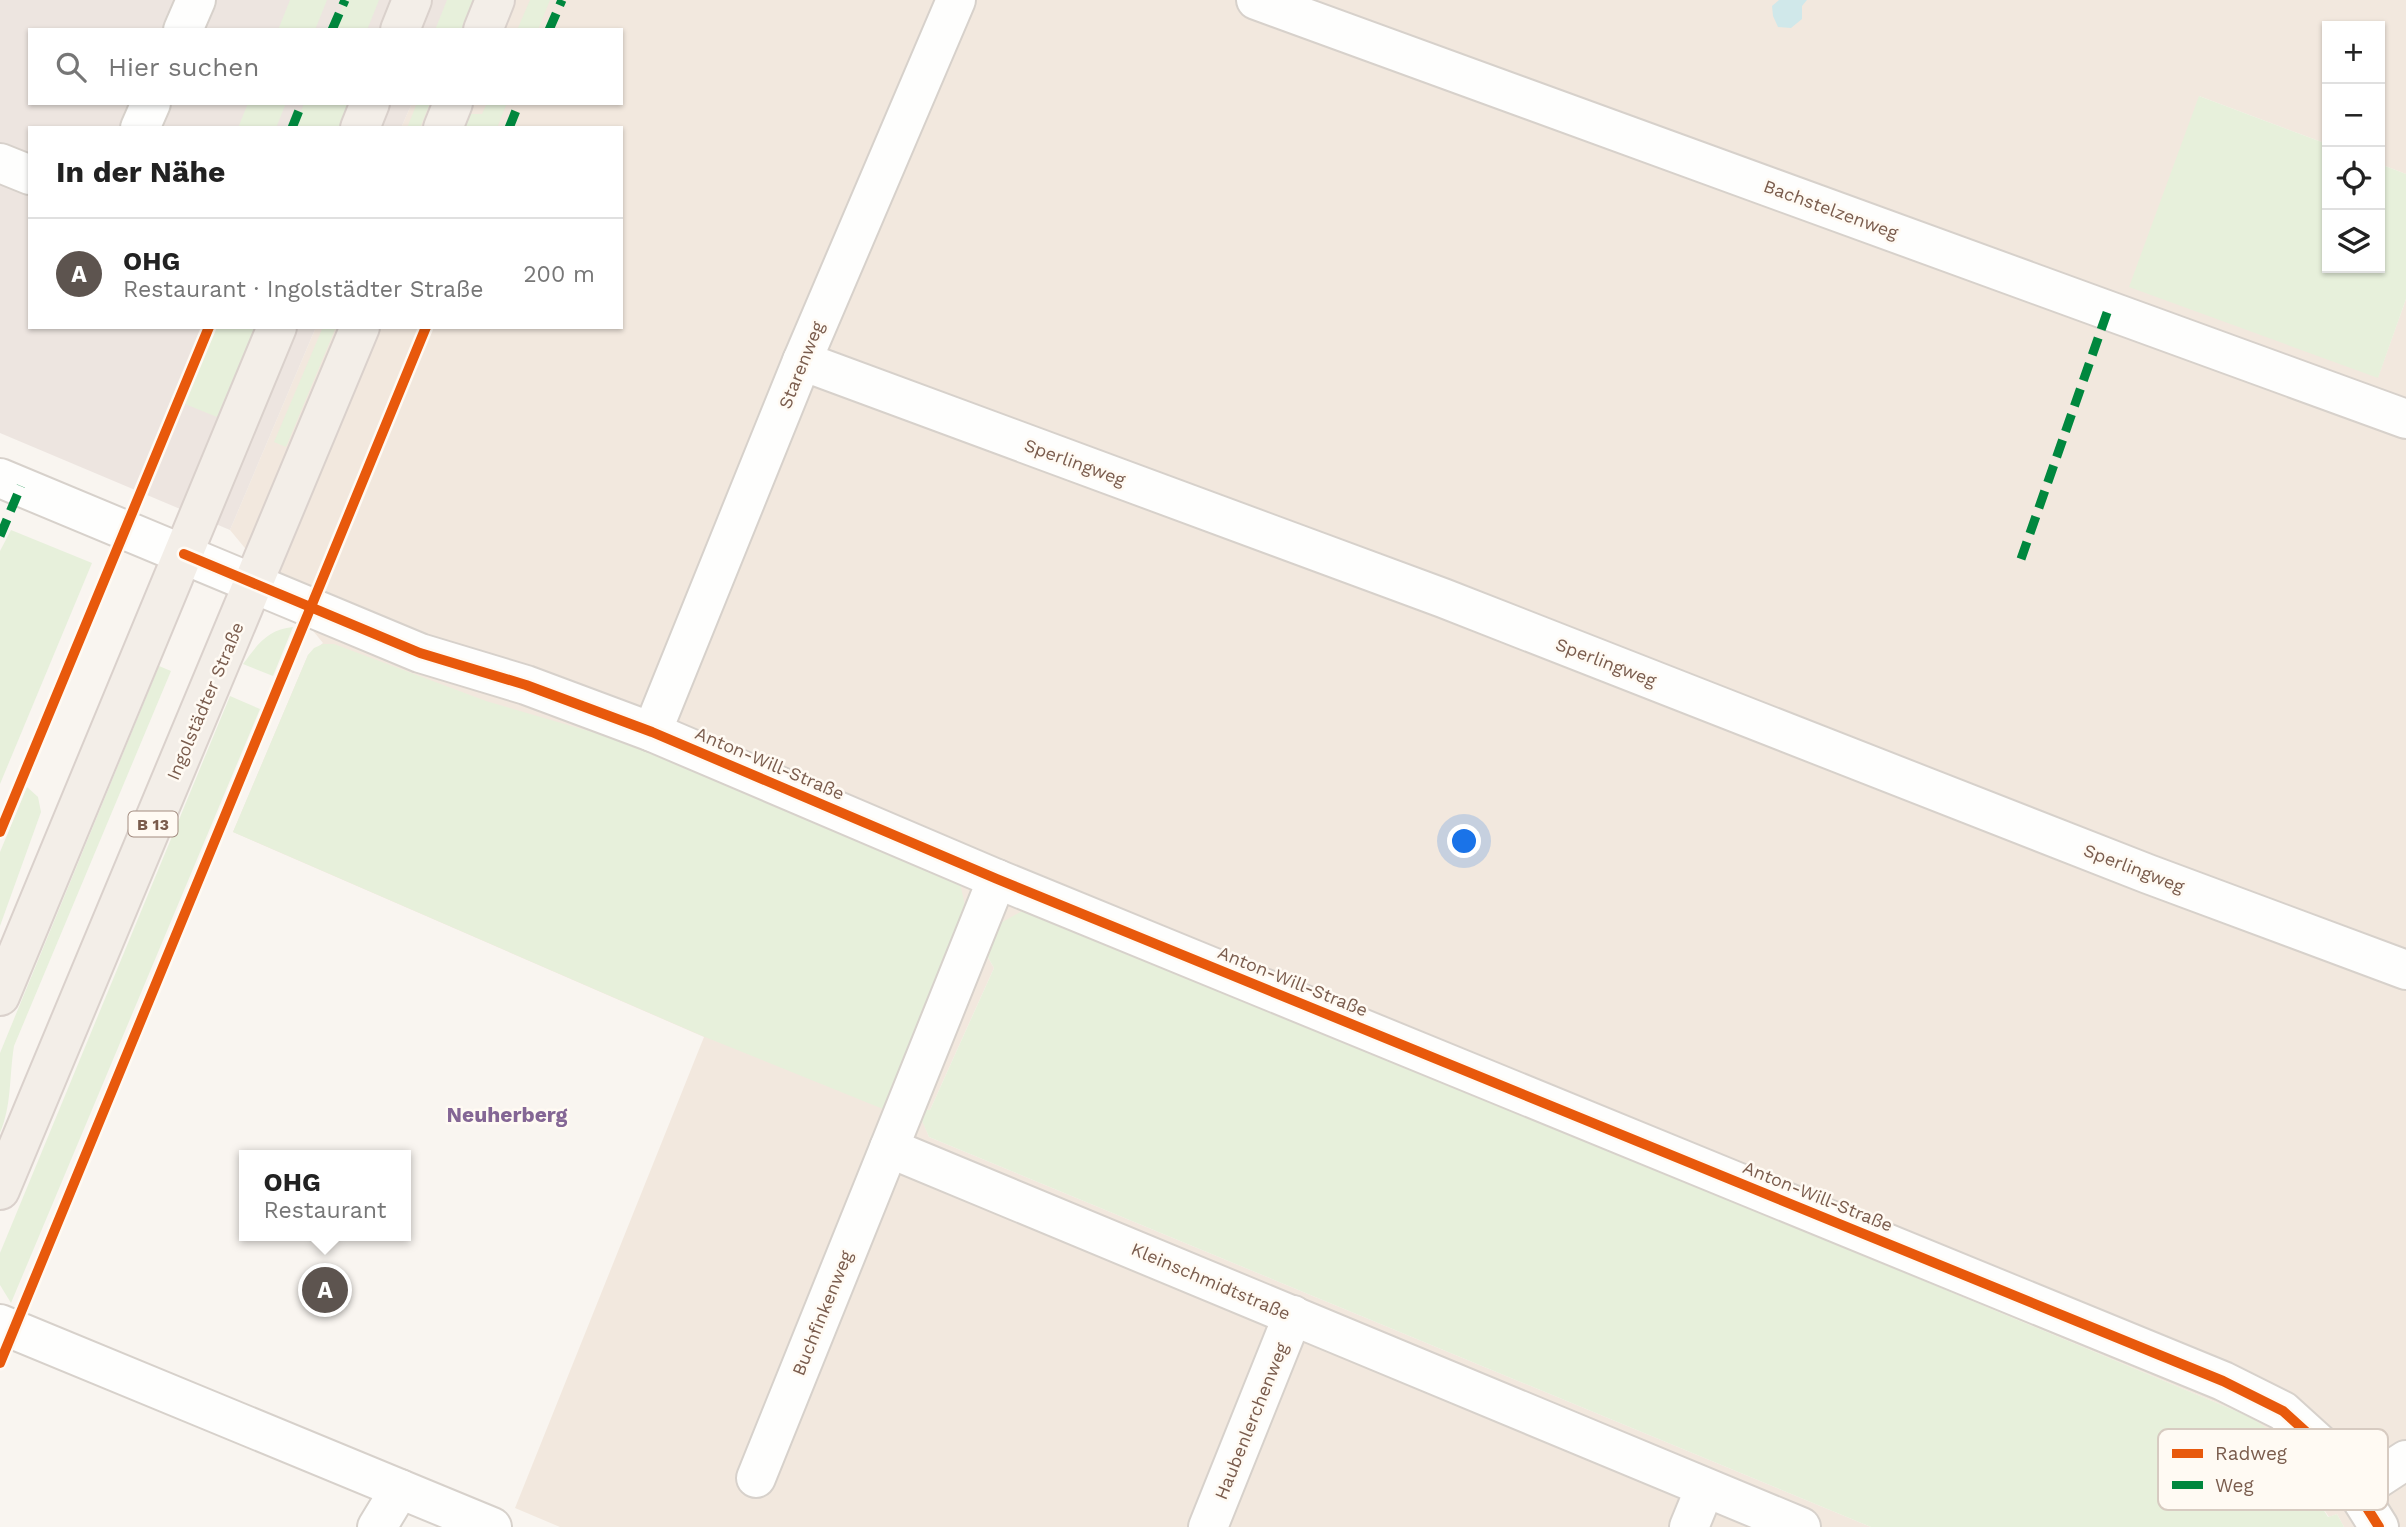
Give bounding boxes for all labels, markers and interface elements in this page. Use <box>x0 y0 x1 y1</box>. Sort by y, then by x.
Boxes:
map controls <box>2322 21 2385 273</box>
button: + <box>2322 21 2385 84</box>
search box <box>28 28 623 105</box>
icon: search <box>52 48 90 86</box>
text: Hier suchen <box>108 52 259 82</box>
button: − <box>2322 84 2385 147</box>
button: locate <box>2322 147 2385 210</box>
text: In der Nähe <box>56 154 225 189</box>
street label: Bachstelzenweg <box>1761 175 1902 243</box>
button: layers <box>2322 210 2385 273</box>
text: OHG <box>123 246 180 276</box>
text: A <box>71 261 87 288</box>
text: 200 m <box>523 261 595 288</box>
text: Restaurant · Ingolstädter Straße <box>123 276 484 303</box>
street label: Starenweg <box>774 318 828 412</box>
street label: Sperlingweg <box>1022 434 1129 490</box>
street label: Ingolstädter Straße <box>162 619 248 783</box>
street label: Sperlingweg <box>1553 633 1660 691</box>
street label: Anton-Will-Straße <box>692 722 848 804</box>
road number: B 13 <box>128 811 178 836</box>
your location <box>1447 824 1481 858</box>
street label: Sperlingweg <box>2081 839 2188 897</box>
street label: Anton-Will-Straße <box>1215 941 1371 1021</box>
district label: Neuherberg <box>447 1102 568 1127</box>
popup <box>239 1150 411 1241</box>
street label: Anton-Will-Straße <box>1740 1156 1896 1236</box>
text: OHG <box>264 1167 321 1197</box>
text: Restaurant <box>264 1197 386 1224</box>
street label: Kleinschmidtstraße <box>1128 1238 1294 1324</box>
street label: Buchfinkenweg <box>787 1247 857 1379</box>
pin: A <box>302 1264 348 1316</box>
street label: Haubenlerchenweg <box>1210 1339 1292 1503</box>
legend <box>2158 1429 2388 1510</box>
text: Radweg <box>2215 1442 2288 1465</box>
text: Weg <box>2215 1474 2255 1497</box>

